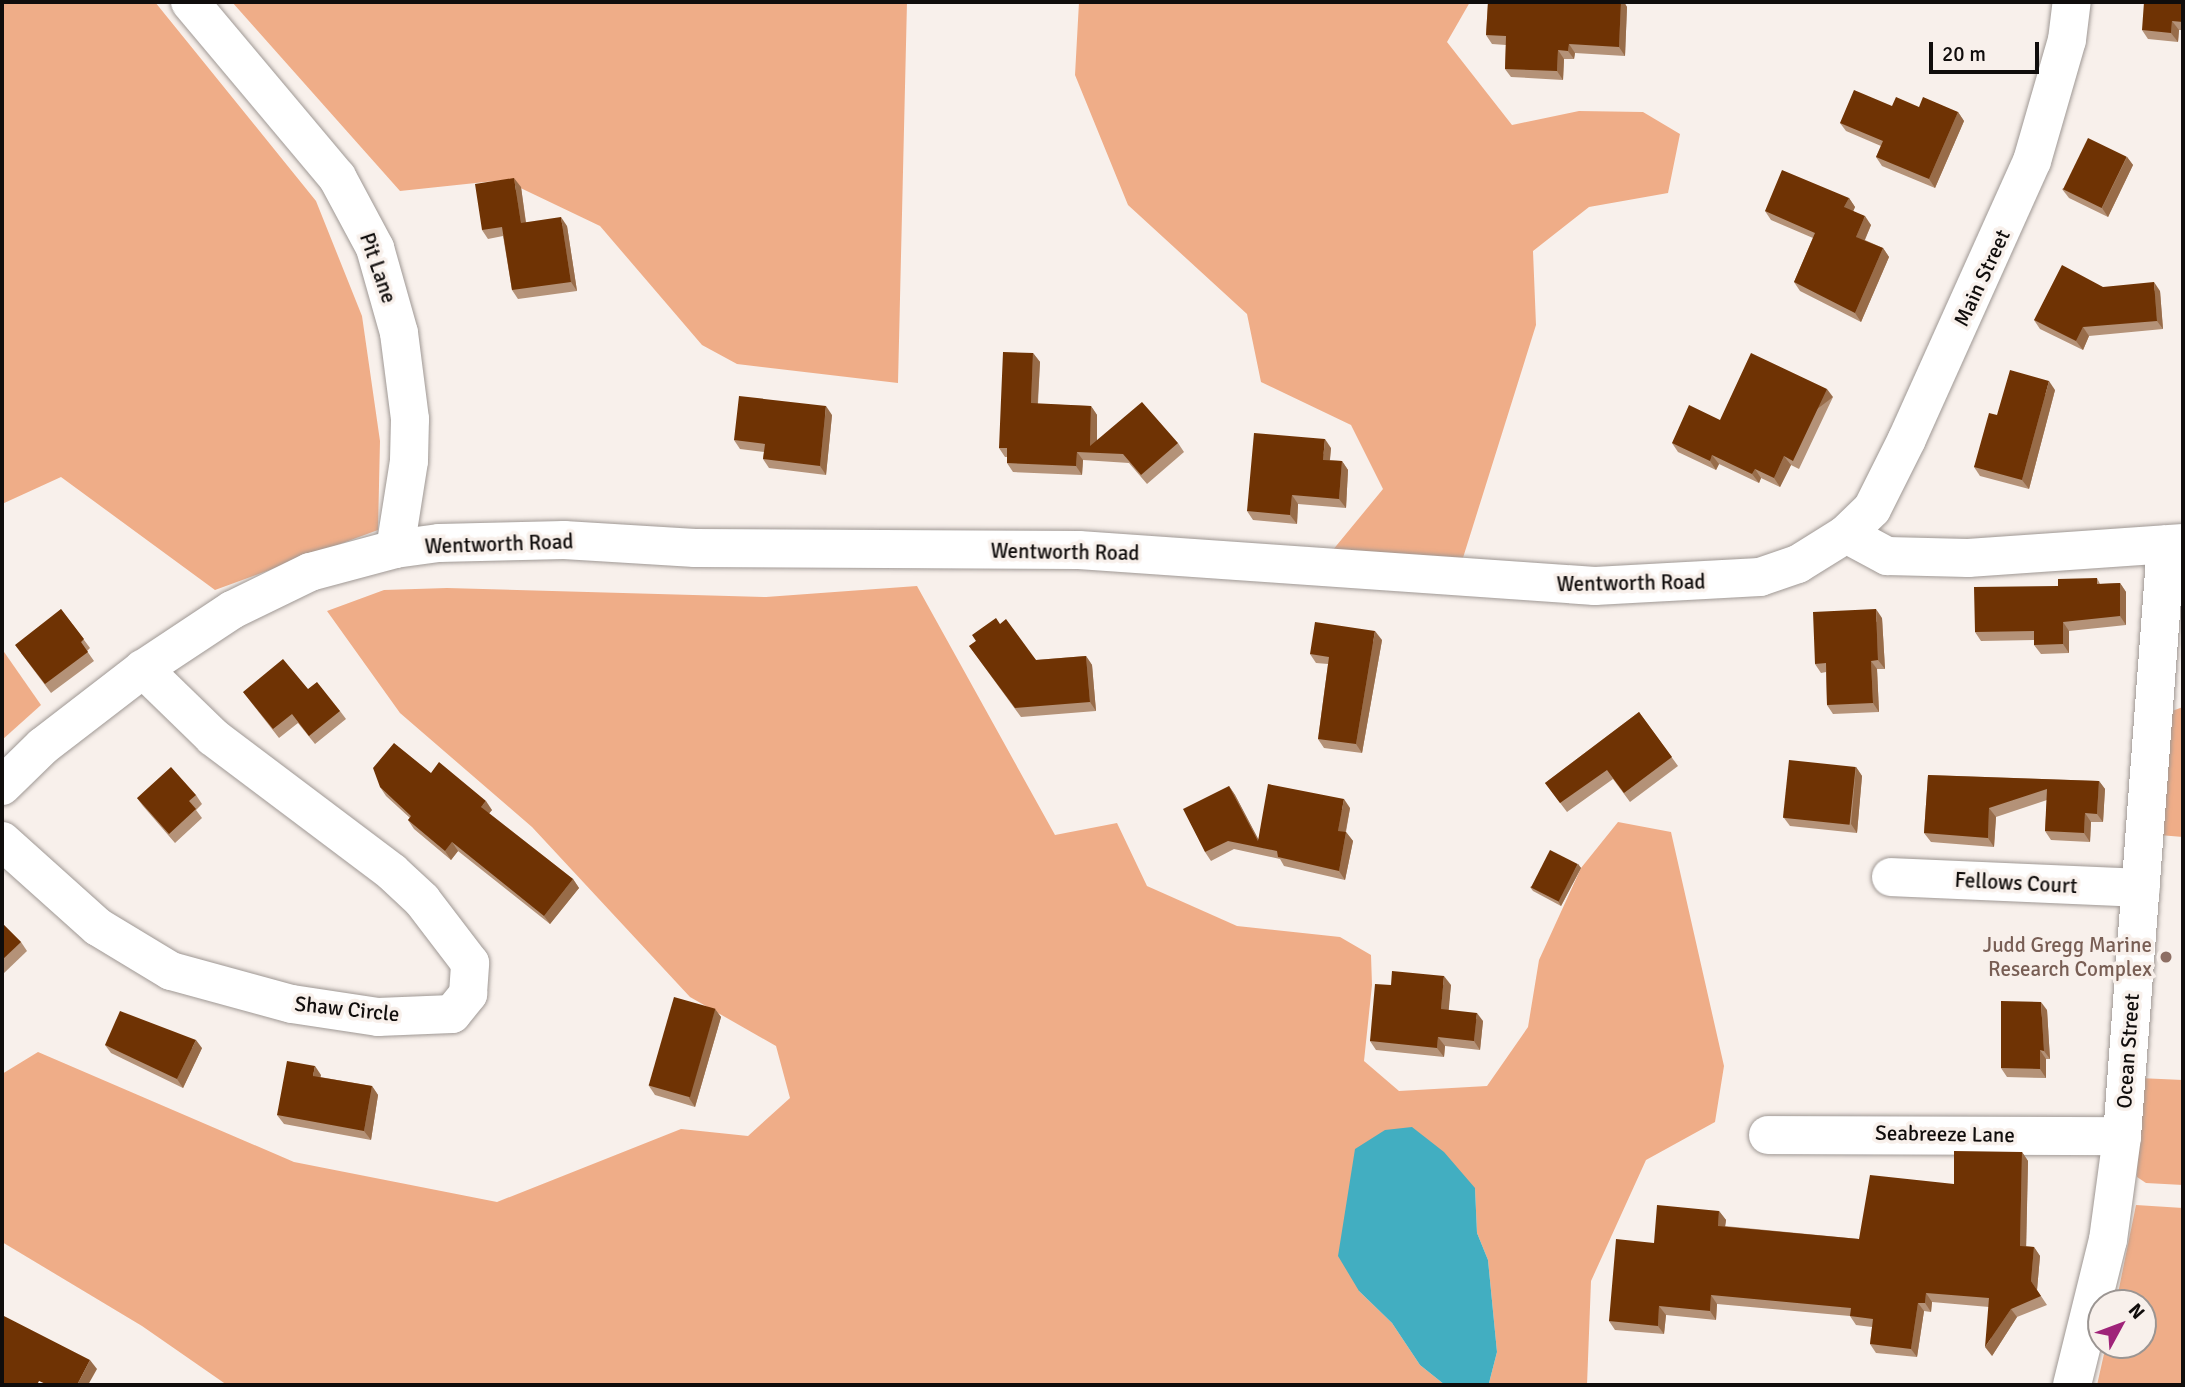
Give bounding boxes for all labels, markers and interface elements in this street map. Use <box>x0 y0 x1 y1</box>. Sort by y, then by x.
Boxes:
scale bar <box>1933 28 2043 72</box>
text: 20 m <box>1942 41 1986 67</box>
street label: Main Street <box>1949 225 2015 331</box>
street label: Pit Lane <box>354 229 402 307</box>
street label: Wentworth Road <box>424 529 574 559</box>
street label: Wentworth Road <box>990 538 1140 566</box>
street label: Wentworth Road <box>1556 569 1706 597</box>
street label: Fellows Court <box>1954 867 2078 899</box>
place label: Judd Gregg Marine Research Complex <box>1983 932 2152 982</box>
marker: Judd Gregg Marine Research Complex <box>2158 949 2174 965</box>
street label: Shaw Circle <box>293 991 401 1027</box>
street label: Ocean Street <box>2111 992 2145 1110</box>
street label: Seabreeze Lane <box>1875 1120 2015 1148</box>
north arrow <box>2087 1289 2157 1359</box>
text: N <box>2123 1299 2150 1324</box>

